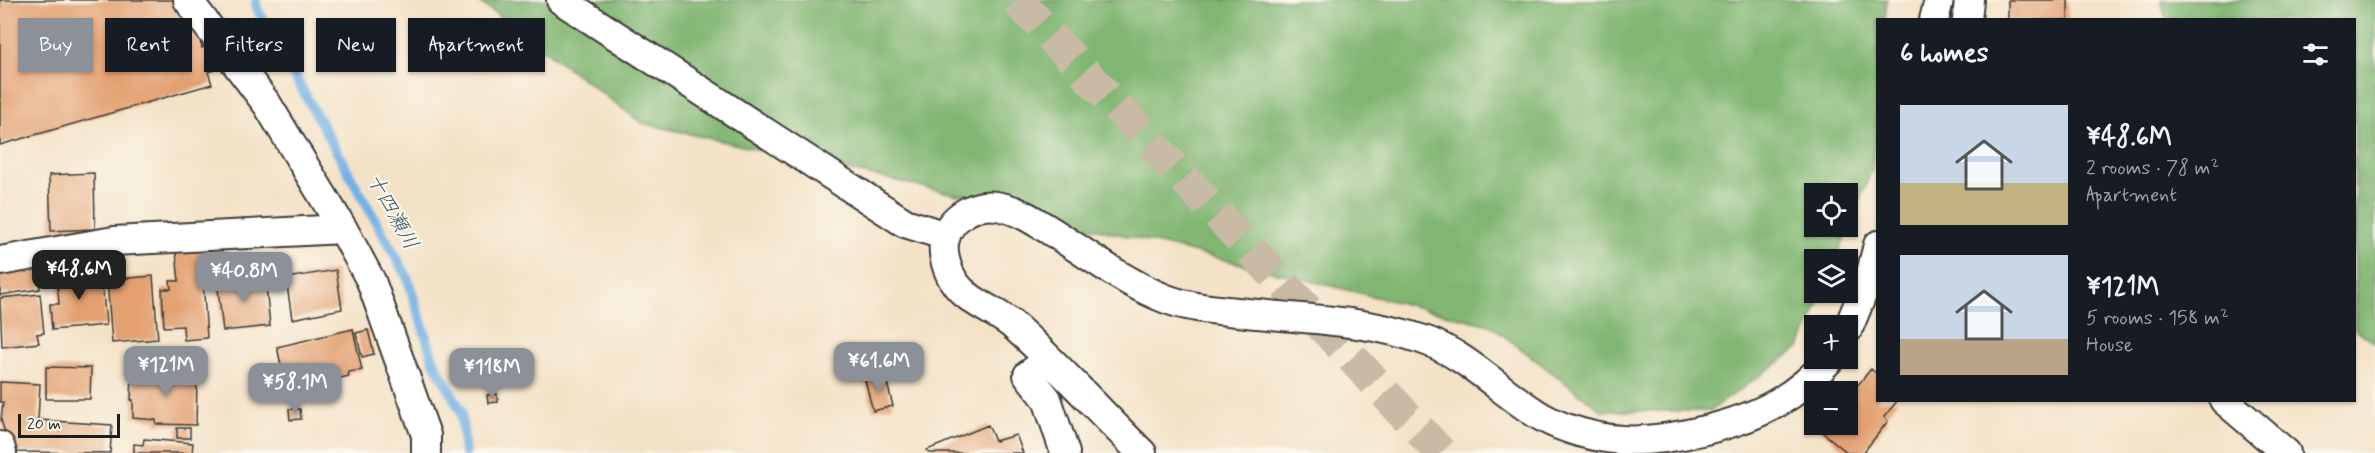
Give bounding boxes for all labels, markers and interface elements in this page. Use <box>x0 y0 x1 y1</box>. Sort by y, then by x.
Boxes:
chip: Buy <box>18 18 93 72</box>
chip: Rent <box>105 18 192 72</box>
chip: Filters <box>204 18 304 72</box>
chip: New <box>316 18 396 72</box>
chip: Apartment <box>408 18 545 72</box>
text: 6 homes <box>1900 37 1988 71</box>
icon: filters <box>2299 38 2332 71</box>
text: ¥48.6M <box>2086 121 2172 155</box>
icon: home <box>1948 129 2020 201</box>
text: 2 rooms · 78 m² <box>2086 155 2219 182</box>
water label: 十四瀬川 <box>360 168 425 255</box>
text: Apartment <box>2086 182 2177 209</box>
map controls <box>1804 183 1858 435</box>
button: locate <box>1804 183 1858 237</box>
button: layers <box>1804 249 1858 303</box>
pin: ¥48.6M <box>30 250 128 301</box>
pin: ¥40.8M <box>195 252 293 303</box>
text: ¥48.6M <box>46 256 112 283</box>
text: ¥40.8M <box>210 258 278 285</box>
text: ¥121M <box>2086 271 2159 305</box>
icon: home <box>1948 279 2020 351</box>
text: 5 rooms · 158 m² <box>2086 305 2229 332</box>
button: + <box>1804 315 1858 369</box>
text: House <box>2086 332 2133 359</box>
pin: ¥61.6M <box>830 342 928 393</box>
pin: ¥121M <box>124 346 208 397</box>
pin: ¥118M <box>450 348 534 399</box>
text: ¥61.6M <box>848 348 910 375</box>
text: ¥121M <box>138 352 194 379</box>
text: ¥118M <box>463 354 521 381</box>
pin: ¥58.1M <box>246 363 344 414</box>
text: ¥58.1M <box>262 369 328 396</box>
button: − <box>1804 381 1858 435</box>
scale bar <box>18 411 120 438</box>
text: 20 m <box>27 414 61 435</box>

